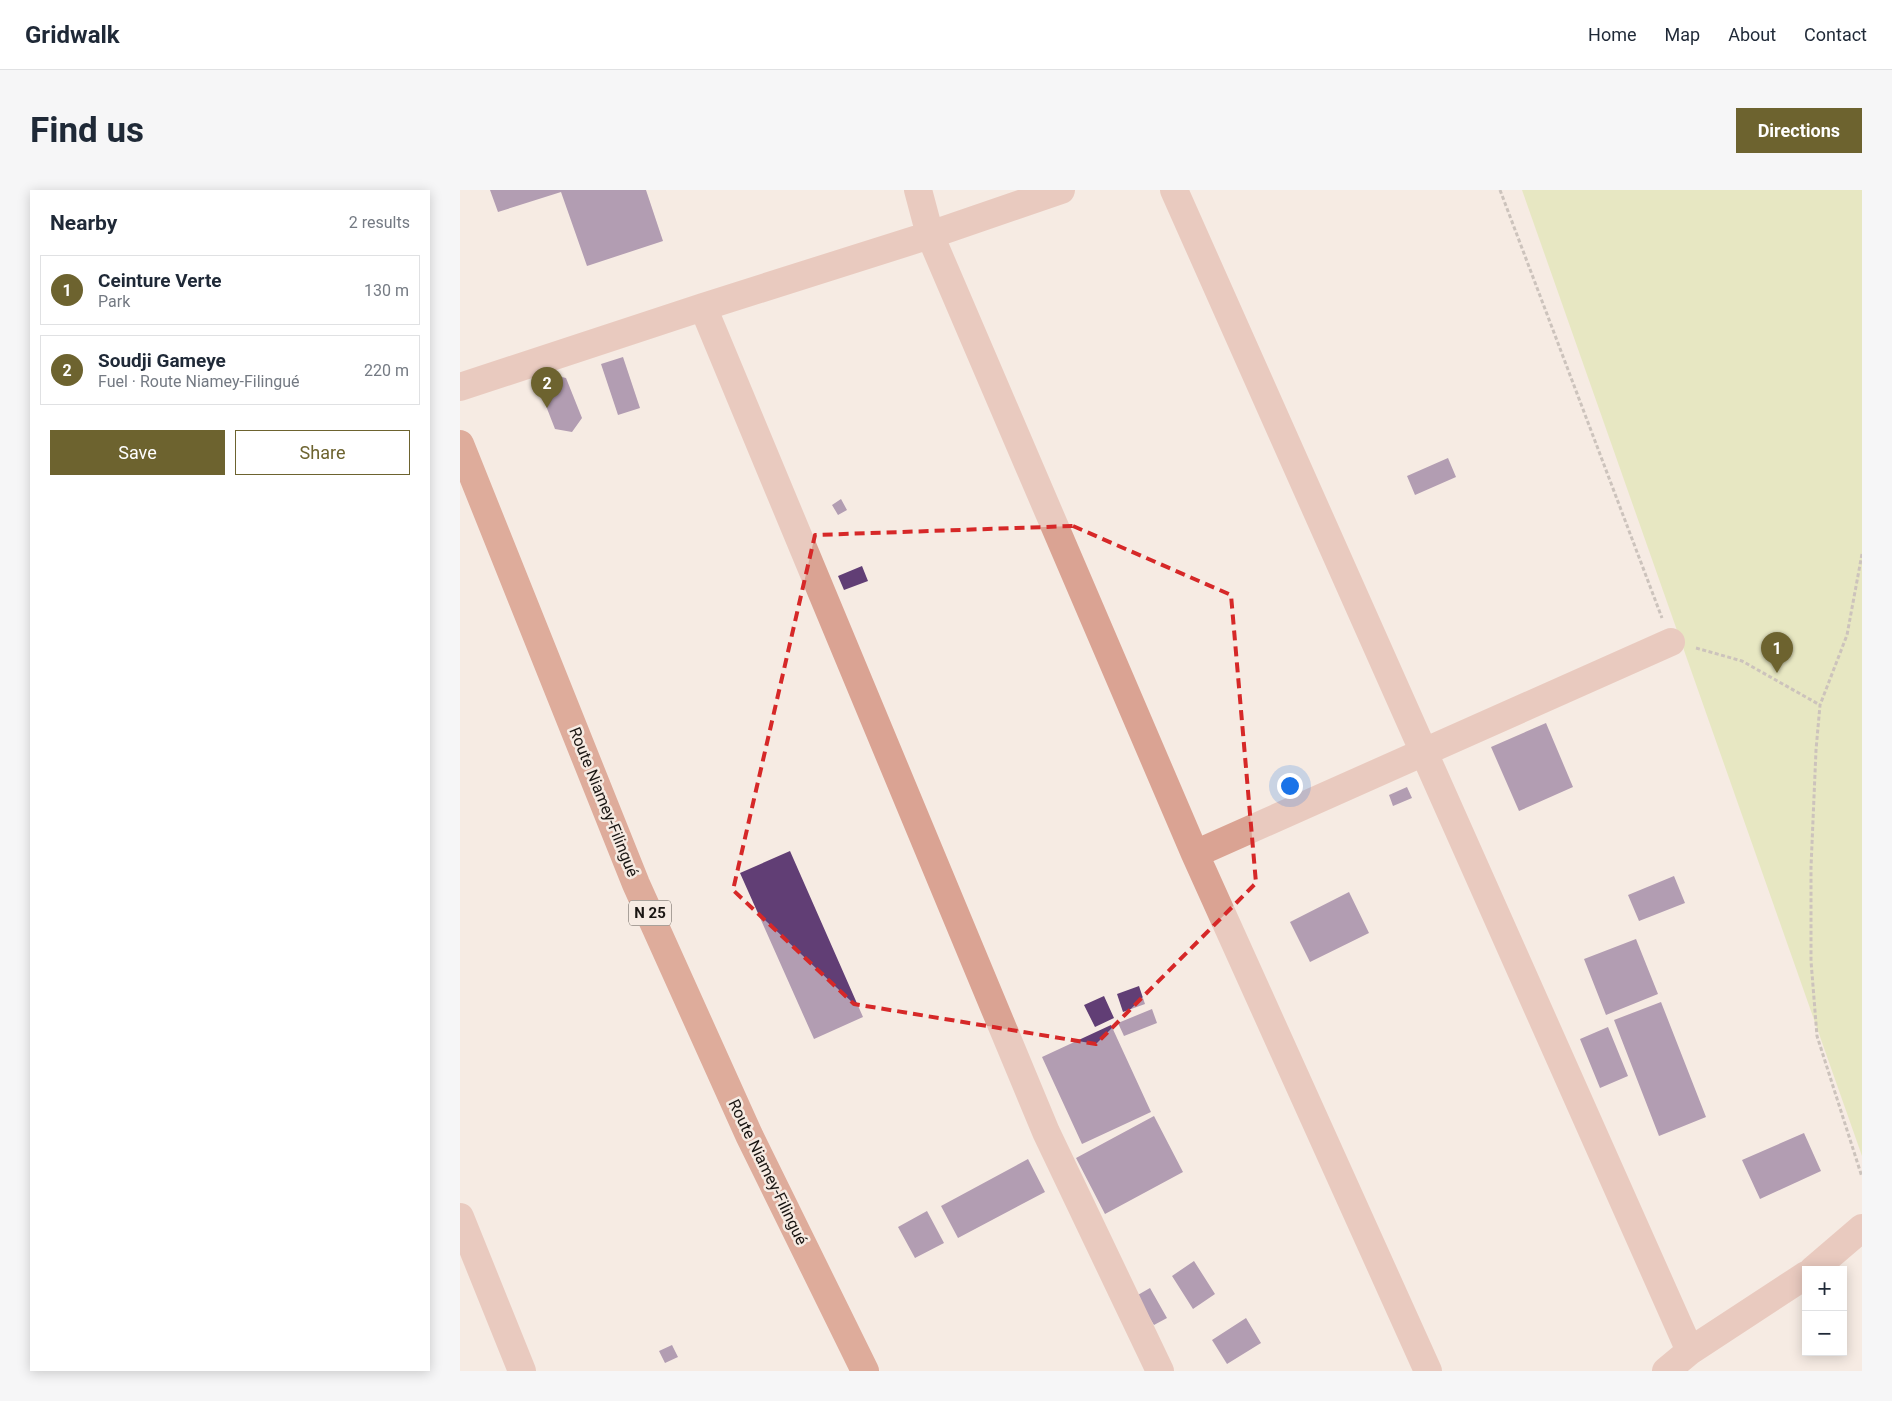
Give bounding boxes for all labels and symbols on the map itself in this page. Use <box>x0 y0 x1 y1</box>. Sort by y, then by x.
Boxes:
pin: 2 <box>531 367 563 408</box>
pin: 1 <box>1761 632 1793 673</box>
street label: Route Niamey-Filingué <box>565 724 643 880</box>
your location <box>1277 773 1303 799</box>
road number: N 25 <box>629 900 671 926</box>
street label: Route Niamey-Filingué <box>724 1096 812 1248</box>

